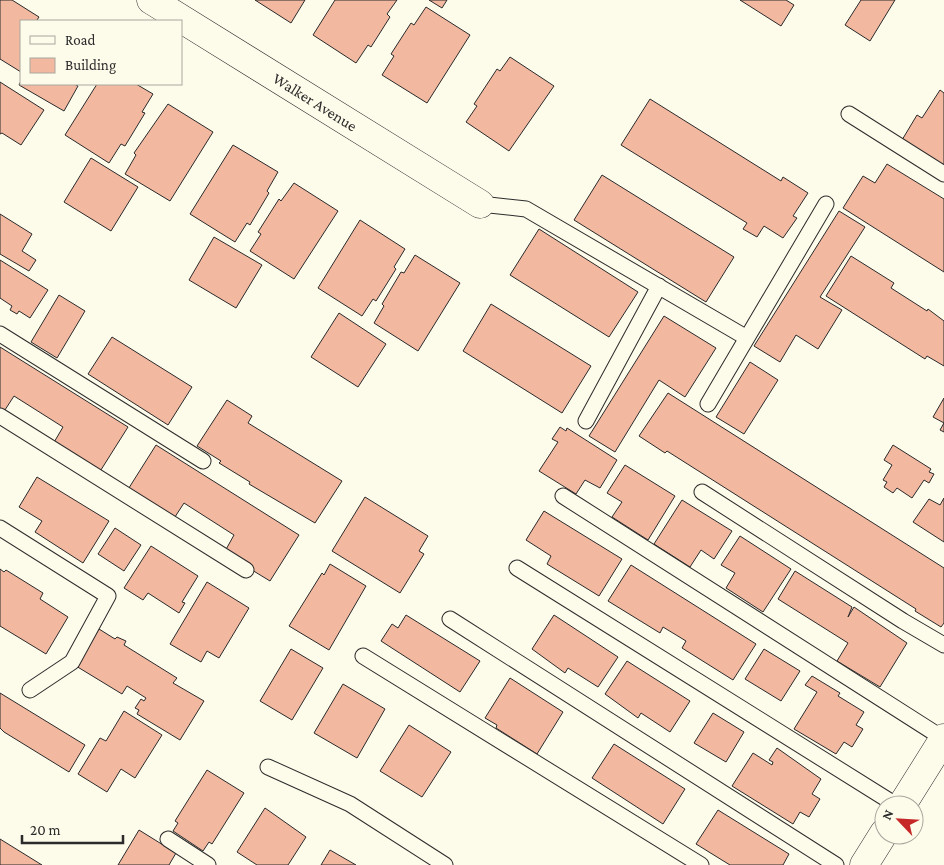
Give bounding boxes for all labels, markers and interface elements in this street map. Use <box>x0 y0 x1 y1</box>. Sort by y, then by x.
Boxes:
legend <box>20 20 182 85</box>
text: Road <box>65 32 96 48</box>
text: Building <box>65 57 116 74</box>
street label: Walker Avenue <box>270 69 360 135</box>
north arrow <box>874 795 924 845</box>
text: N <box>878 806 897 822</box>
scale bar <box>22 812 124 844</box>
text: 20 m <box>30 822 61 838</box>

